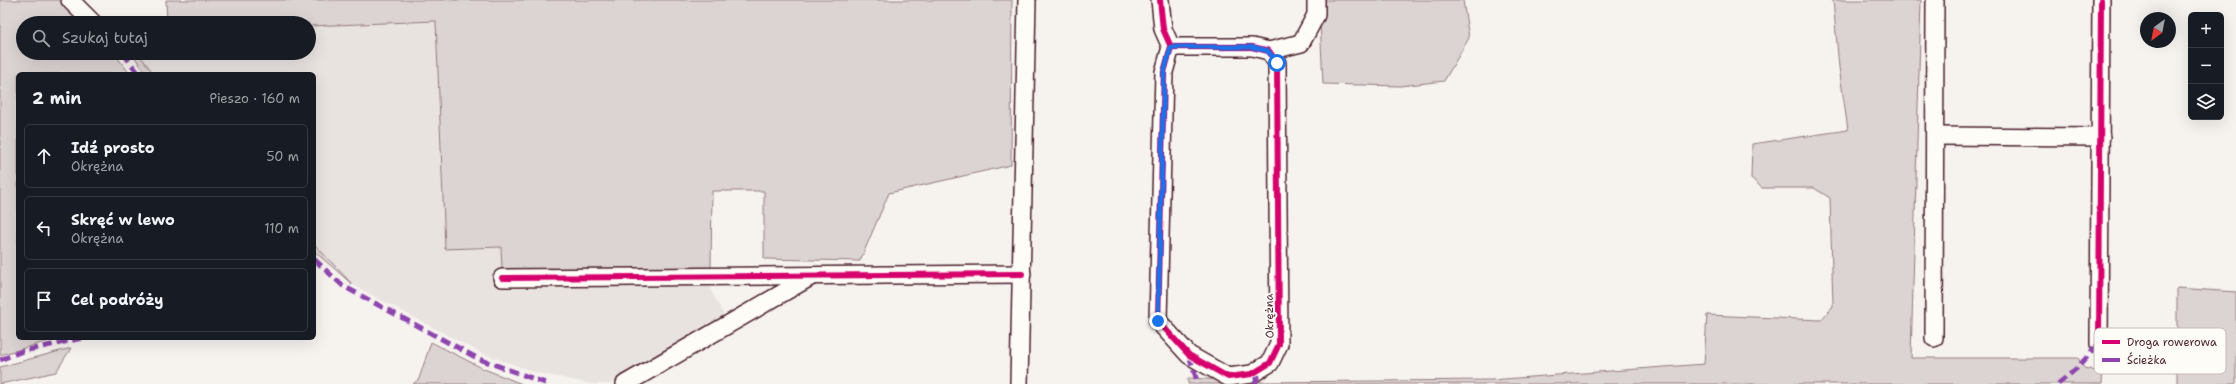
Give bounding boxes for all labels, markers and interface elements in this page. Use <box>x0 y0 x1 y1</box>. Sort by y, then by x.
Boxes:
north arrow <box>2140 12 2176 48</box>
map controls <box>2188 12 2224 120</box>
button: + <box>2188 12 2224 48</box>
search box <box>16 16 316 60</box>
icon: search <box>30 27 52 49</box>
text: Szukaj tutaj <box>62 28 148 48</box>
button: − <box>2188 48 2224 84</box>
route start <box>1268 54 1286 72</box>
button: layers <box>2188 84 2224 120</box>
text: 2 min <box>32 87 82 109</box>
text: Pieszo · 160 m <box>209 90 300 107</box>
text: Idź prosto <box>71 138 155 158</box>
icon: ahead <box>33 145 55 167</box>
text: 50 m <box>266 148 299 165</box>
text: Okrężna <box>71 158 124 175</box>
text: Skręć w lewo <box>71 210 175 230</box>
icon: left <box>33 217 55 239</box>
text: 110 m <box>264 220 299 237</box>
text: Okrężna <box>71 230 124 247</box>
icon: arrive <box>33 289 55 311</box>
text: Cel podróży <box>71 290 163 310</box>
street label: Okrężna <box>1262 293 1277 338</box>
route end <box>1149 312 1167 330</box>
legend <box>2094 328 2226 374</box>
text: Droga rowerowa <box>2127 335 2217 350</box>
text: Ścieżka <box>2127 352 2166 368</box>

